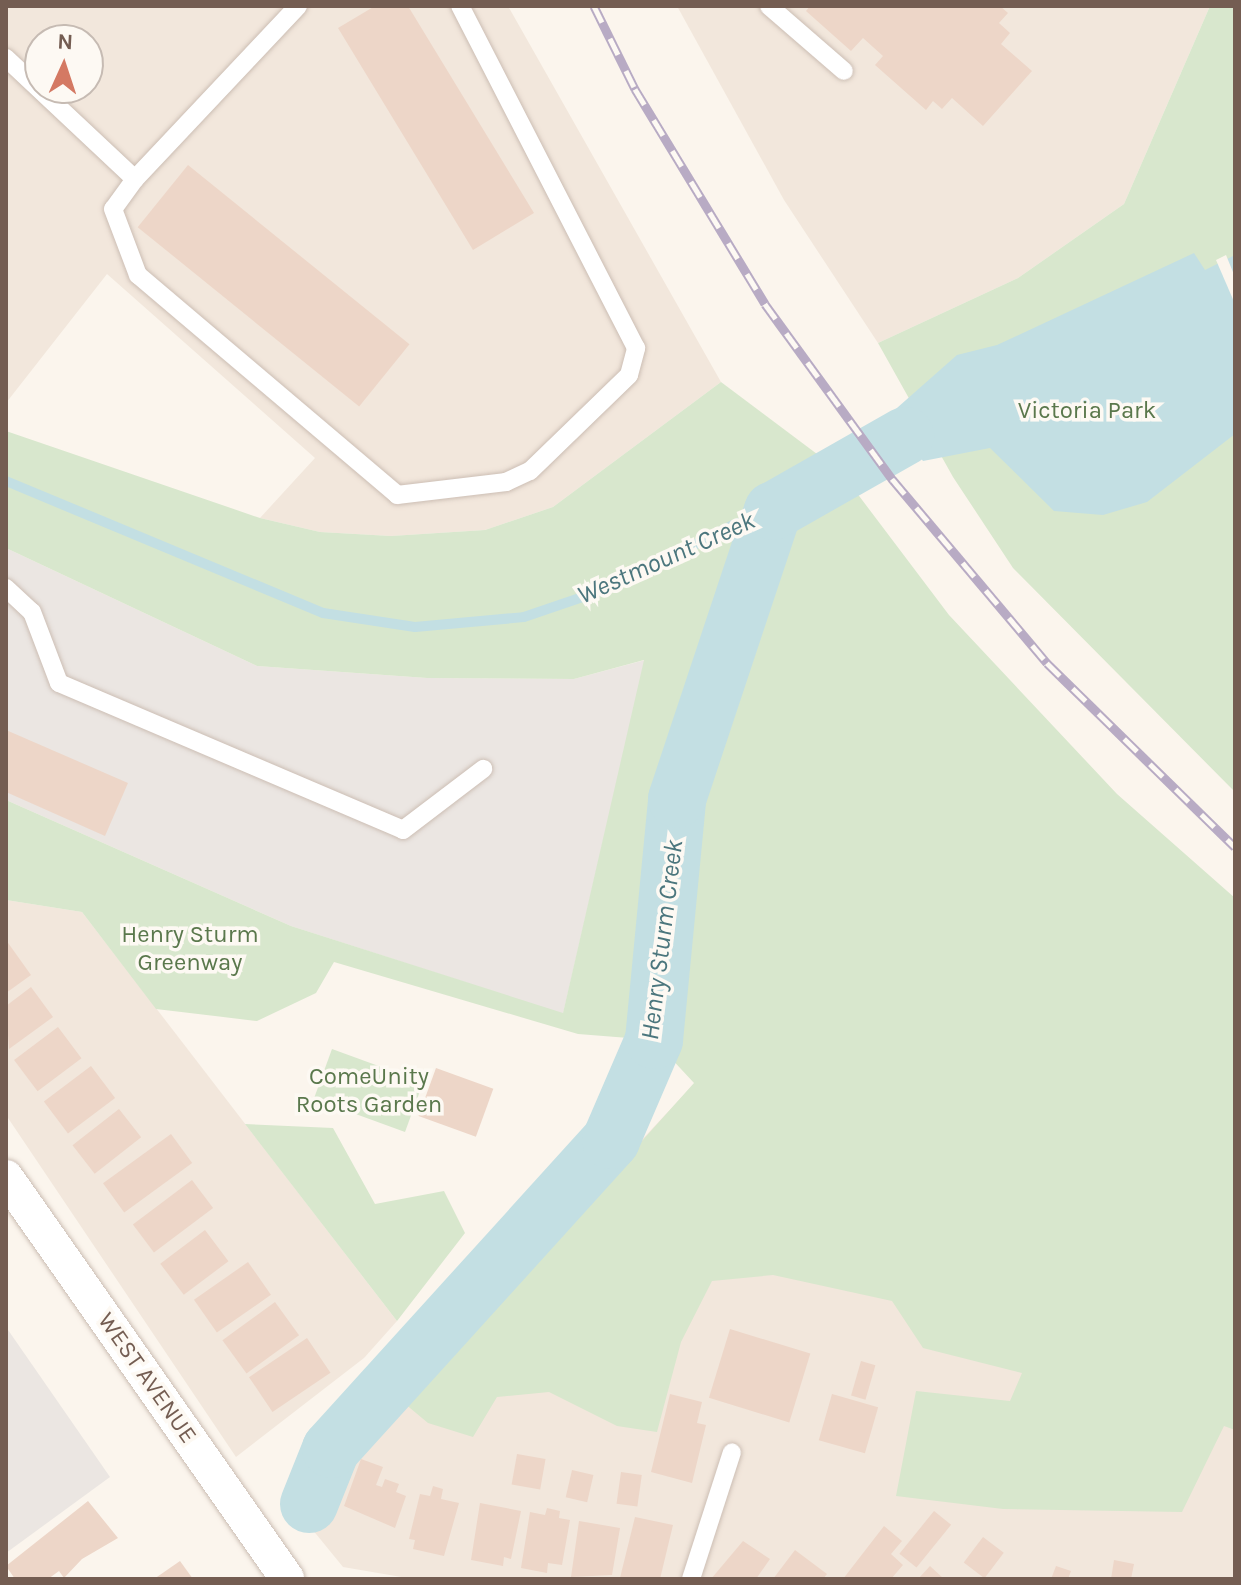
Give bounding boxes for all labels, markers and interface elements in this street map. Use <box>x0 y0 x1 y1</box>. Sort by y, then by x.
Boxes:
north arrow <box>24 24 104 104</box>
text: N <box>57 29 74 55</box>
park label: Victoria Park <box>1018 397 1156 425</box>
water label: Westmount Creek <box>572 505 760 611</box>
water label: Henry Sturm Creek <box>634 838 690 1042</box>
park label: Henry Sturm Greenway <box>121 921 259 977</box>
park label: ComeUnity Roots Garden <box>296 1063 442 1119</box>
street label: WEST AVENUE <box>91 1307 203 1449</box>

